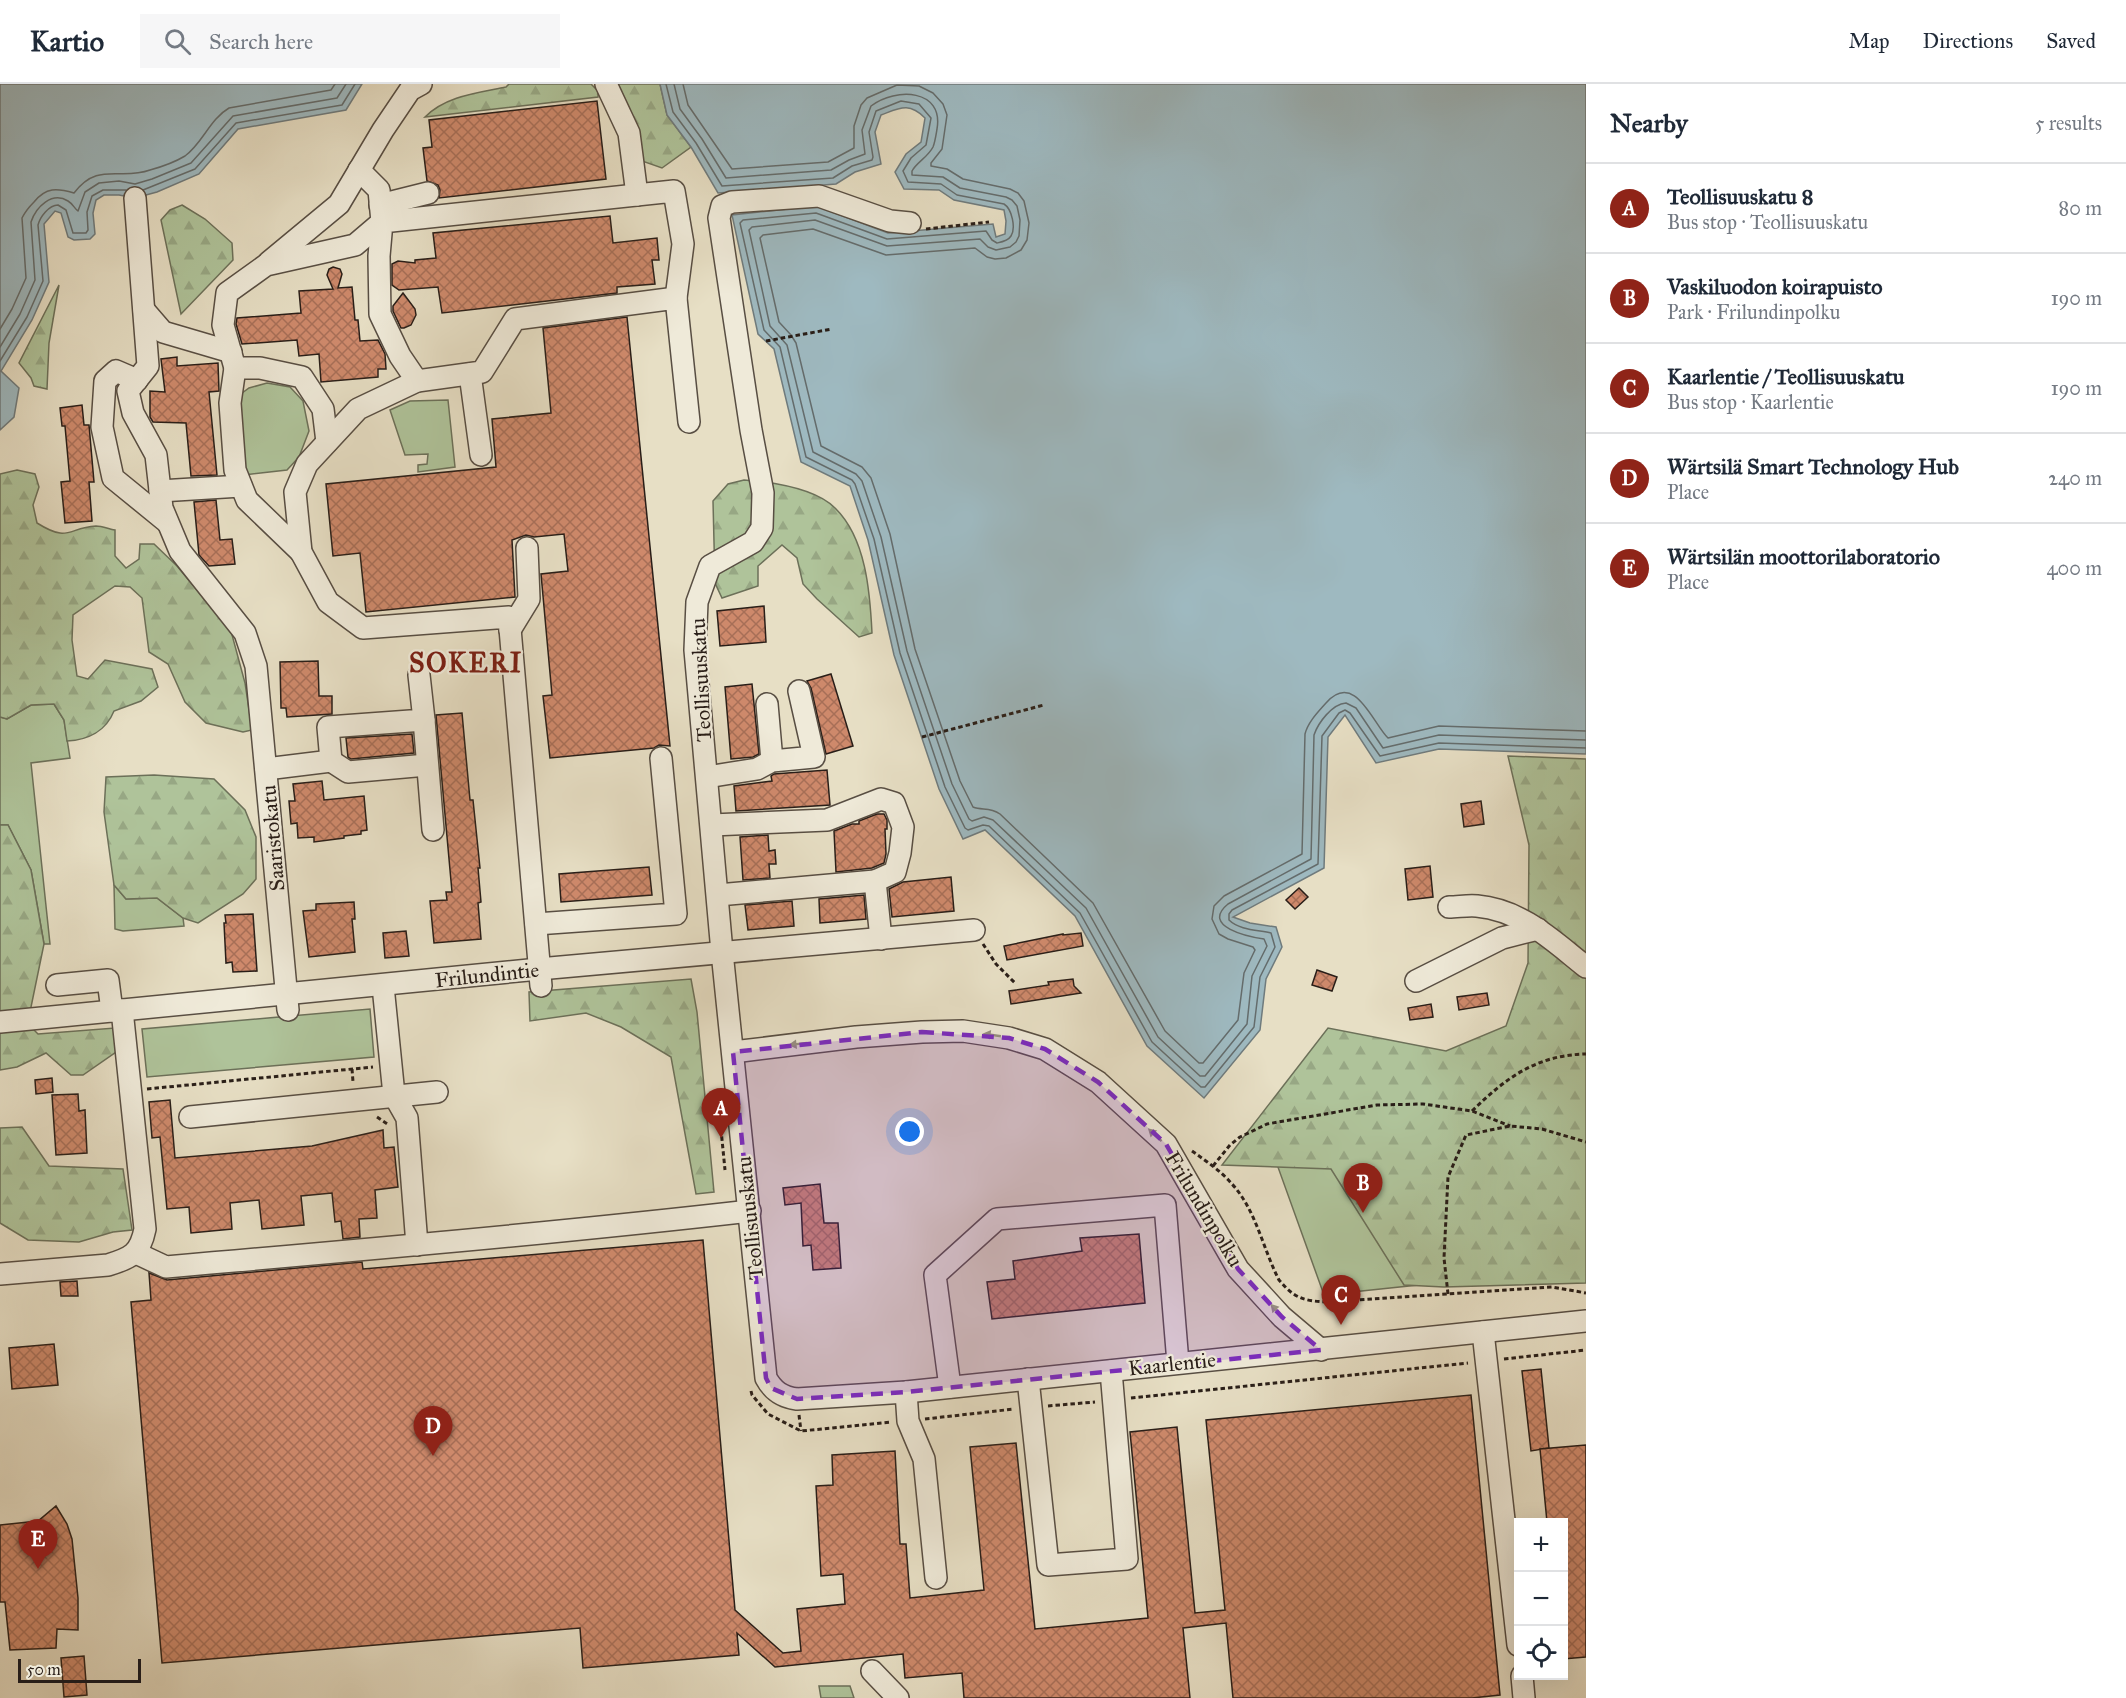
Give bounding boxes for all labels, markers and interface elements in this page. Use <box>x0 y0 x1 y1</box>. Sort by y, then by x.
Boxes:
search box <box>140 14 560 68</box>
text: Kartio <box>30 24 104 59</box>
icon: search <box>161 25 194 58</box>
text: Search here <box>209 28 313 55</box>
text: Map <box>1849 28 1890 54</box>
text: Directions <box>1923 28 2013 54</box>
text: Saved <box>2046 28 2096 54</box>
text: Nearby <box>1610 107 1688 139</box>
text: 5 results <box>2035 111 2102 135</box>
text: Teollisuuskatu 8 <box>1667 183 1813 210</box>
text: A <box>1623 196 1636 220</box>
text: 80 m <box>2059 196 2102 220</box>
text: Bus stop · Teollisuuskatu <box>1667 210 1868 234</box>
text: Vaskiluodon koirapuisto <box>1667 273 1883 300</box>
text: B <box>1623 286 1636 310</box>
text: 190 m <box>2051 286 2102 310</box>
text: Park · Frilundinpolku <box>1667 300 1840 324</box>
text: Kaarlentie / Teollisuuskatu <box>1667 363 1904 390</box>
text: C <box>1623 376 1636 400</box>
text: 190 m <box>2051 376 2102 400</box>
text: Bus stop · Kaarlentie <box>1667 390 1834 414</box>
text: Wärtsilä Smart Technology Hub <box>1667 453 1959 480</box>
text: D <box>1622 466 1637 490</box>
text: 240 m <box>2048 466 2102 490</box>
text: Place <box>1667 480 1709 504</box>
text: Wärtsilän moottorilaboratorio <box>1667 543 1940 570</box>
text: E <box>1622 556 1637 580</box>
text: 400 m <box>2046 556 2102 580</box>
text: Place <box>1667 570 1709 594</box>
street label: Teollisuuskatu <box>685 617 717 743</box>
district label: SOKERI <box>409 646 523 679</box>
street label: Saaristokatu <box>255 784 291 892</box>
street label: Frilundintie <box>434 957 541 993</box>
one-way arrow <box>982 1031 1001 1040</box>
one-way arrow <box>788 1039 807 1049</box>
pin: A <box>702 1088 740 1138</box>
your location <box>895 1117 924 1146</box>
one-way arrow <box>1148 1129 1163 1142</box>
street label: Frilundinpolku <box>1159 1146 1249 1272</box>
street label: Teollisuuskatu <box>731 1155 769 1281</box>
pin: B <box>1344 1164 1382 1213</box>
pin: C <box>1322 1276 1360 1325</box>
one-way arrow <box>1270 1304 1284 1319</box>
street label: Kaarlentie <box>1127 1346 1217 1382</box>
pin: D <box>414 1406 452 1456</box>
map controls <box>1514 1518 1568 1680</box>
button: + <box>1514 1518 1568 1572</box>
pin: E <box>18 1520 57 1569</box>
button: − <box>1514 1572 1568 1626</box>
button: locate <box>1514 1626 1568 1680</box>
scale bar <box>18 1656 141 1684</box>
text: 50 m <box>27 1660 61 1679</box>

